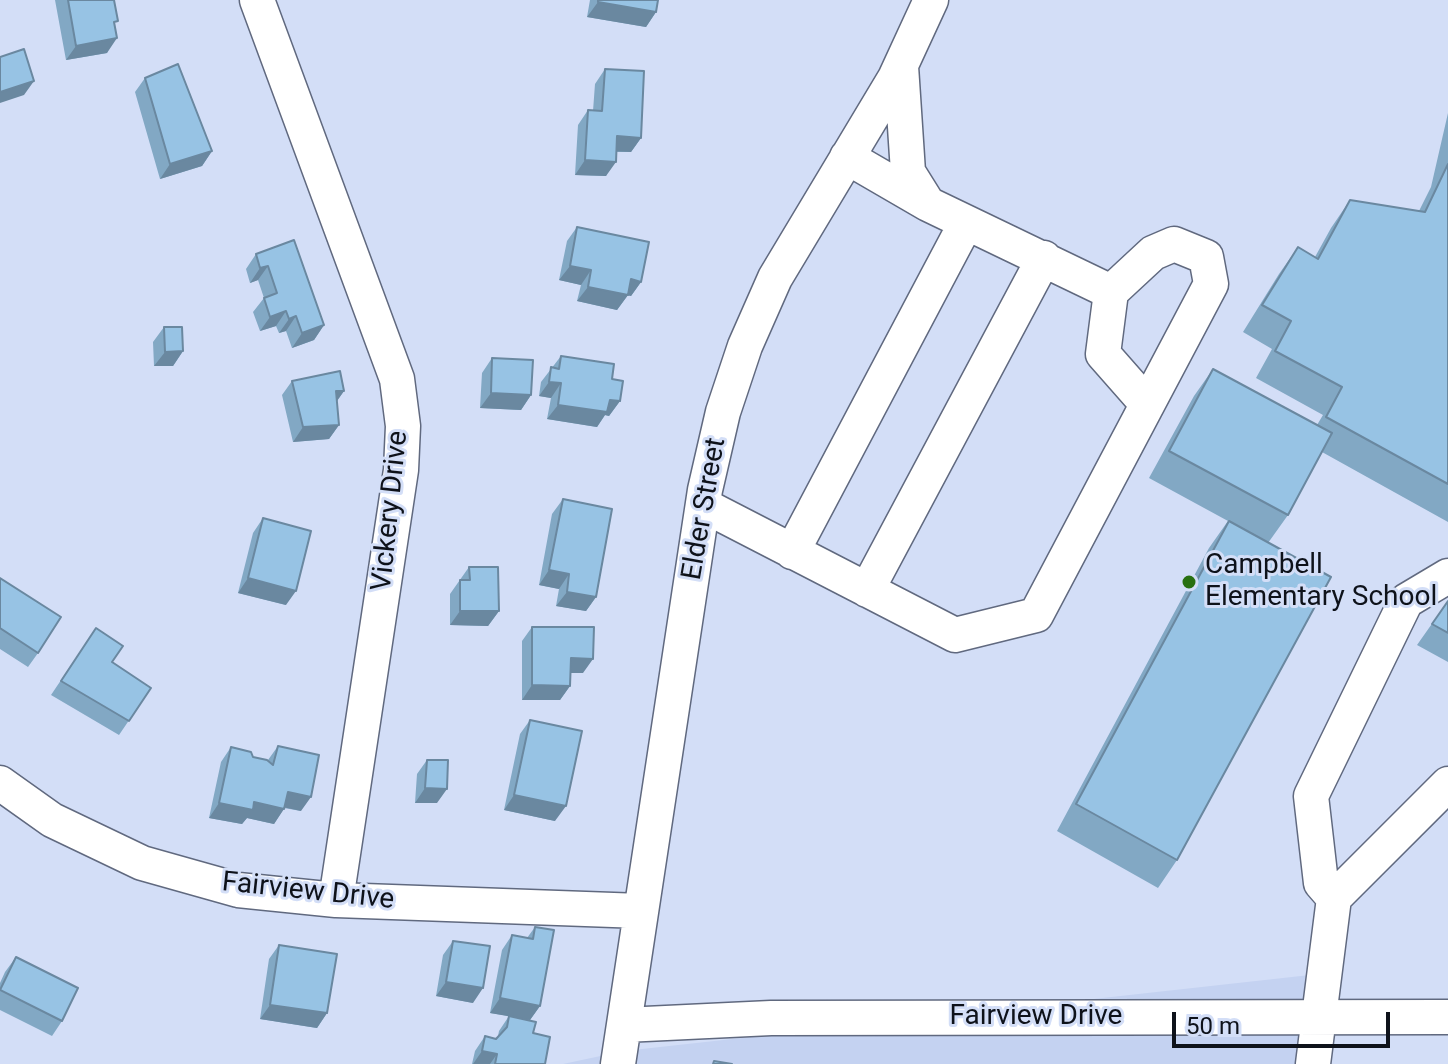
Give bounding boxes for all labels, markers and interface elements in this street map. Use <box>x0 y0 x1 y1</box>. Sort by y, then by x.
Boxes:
street label: Vickery Drive <box>366 429 416 593</box>
street label: Elder Street <box>676 435 734 583</box>
place label: Campbell Elementary School <box>1205 549 1437 615</box>
marker: Campbell Elementary School <box>1180 573 1198 591</box>
street label: Fairview Drive <box>220 866 396 918</box>
scale bar <box>1176 996 1394 1046</box>
street label: Fairview Drive <box>950 1000 1122 1034</box>
text: 50 m <box>1186 1012 1240 1040</box>

